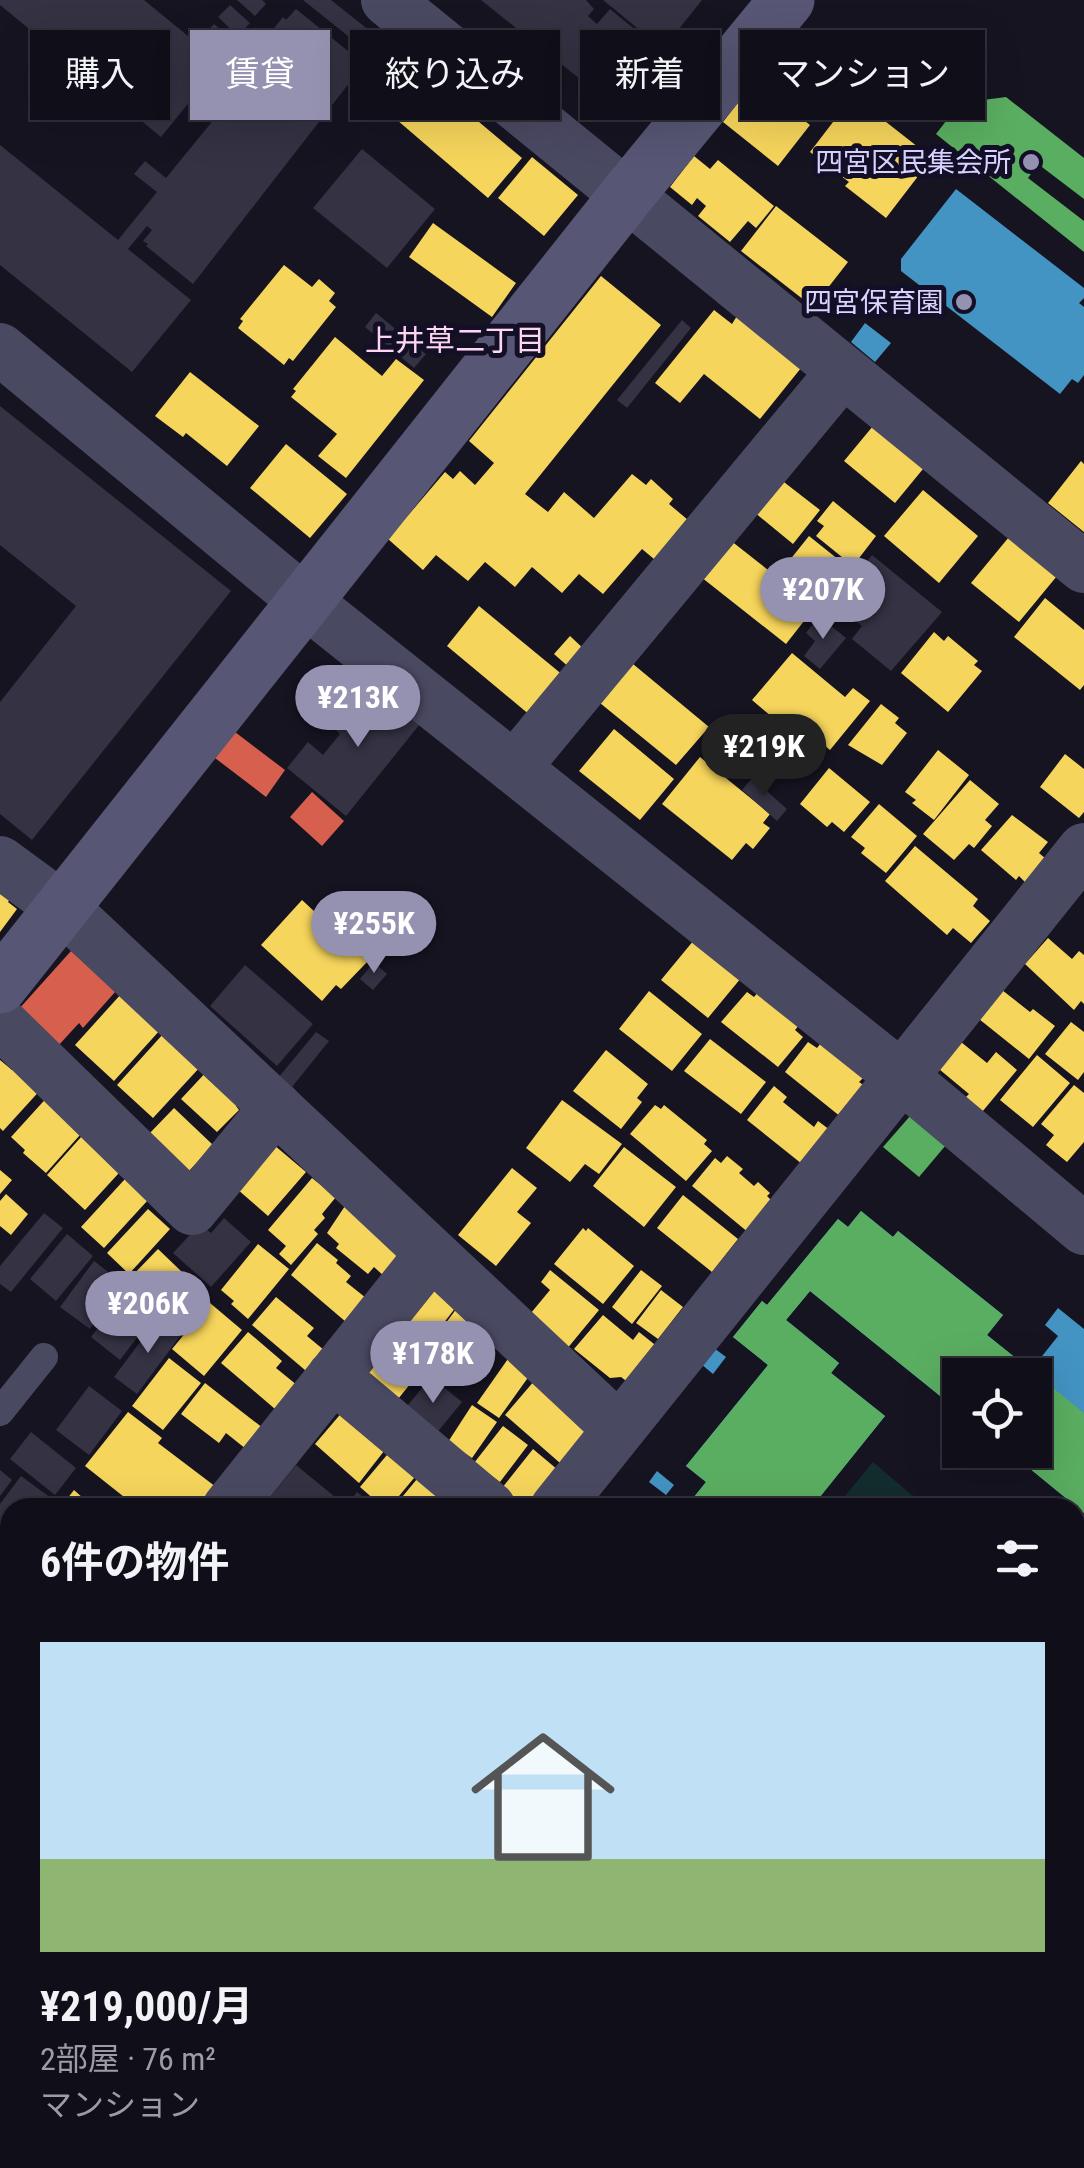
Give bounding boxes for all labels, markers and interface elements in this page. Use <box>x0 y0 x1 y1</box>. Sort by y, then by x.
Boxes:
chip: 購入 <box>30 30 170 120</box>
chip: 賃貸 <box>190 30 330 120</box>
chip: 絞り込み <box>350 30 560 120</box>
chip: 新着 <box>580 30 720 120</box>
chip: マンション <box>740 30 985 120</box>
place label: 四宮区民集会所 <box>815 146 1011 179</box>
marker: 四宮区民集会所 <box>1020 151 1042 173</box>
place label: 四宮保育園 <box>804 286 944 319</box>
marker: 四宮保育園 <box>953 291 975 313</box>
district label: 上井草二丁目 <box>365 323 545 358</box>
pin: ¥207K <box>753 557 893 642</box>
text: ¥207K <box>782 570 864 608</box>
pin: ¥213K <box>288 665 428 750</box>
text: ¥213K <box>317 678 399 716</box>
pin: ¥219K <box>694 714 834 799</box>
text: ¥219K <box>723 727 805 765</box>
pin: ¥255K <box>304 891 444 976</box>
text: ¥255K <box>333 904 415 942</box>
pin: ¥206K <box>78 1271 218 1356</box>
text: ¥206K <box>107 1284 189 1322</box>
pin: ¥178K <box>363 1321 503 1406</box>
text: ¥178K <box>392 1334 474 1372</box>
map controls <box>942 1358 1052 1468</box>
button: locate <box>942 1358 1052 1468</box>
icon: filters <box>990 1531 1045 1586</box>
text: 6件の物件 <box>40 1538 229 1587</box>
icon: home <box>453 1707 633 1887</box>
text: ¥219,000/月 <box>40 1982 254 2031</box>
text: 2部屋 · 76 m² <box>40 2040 216 2078</box>
text: マンション <box>40 2086 200 2124</box>

